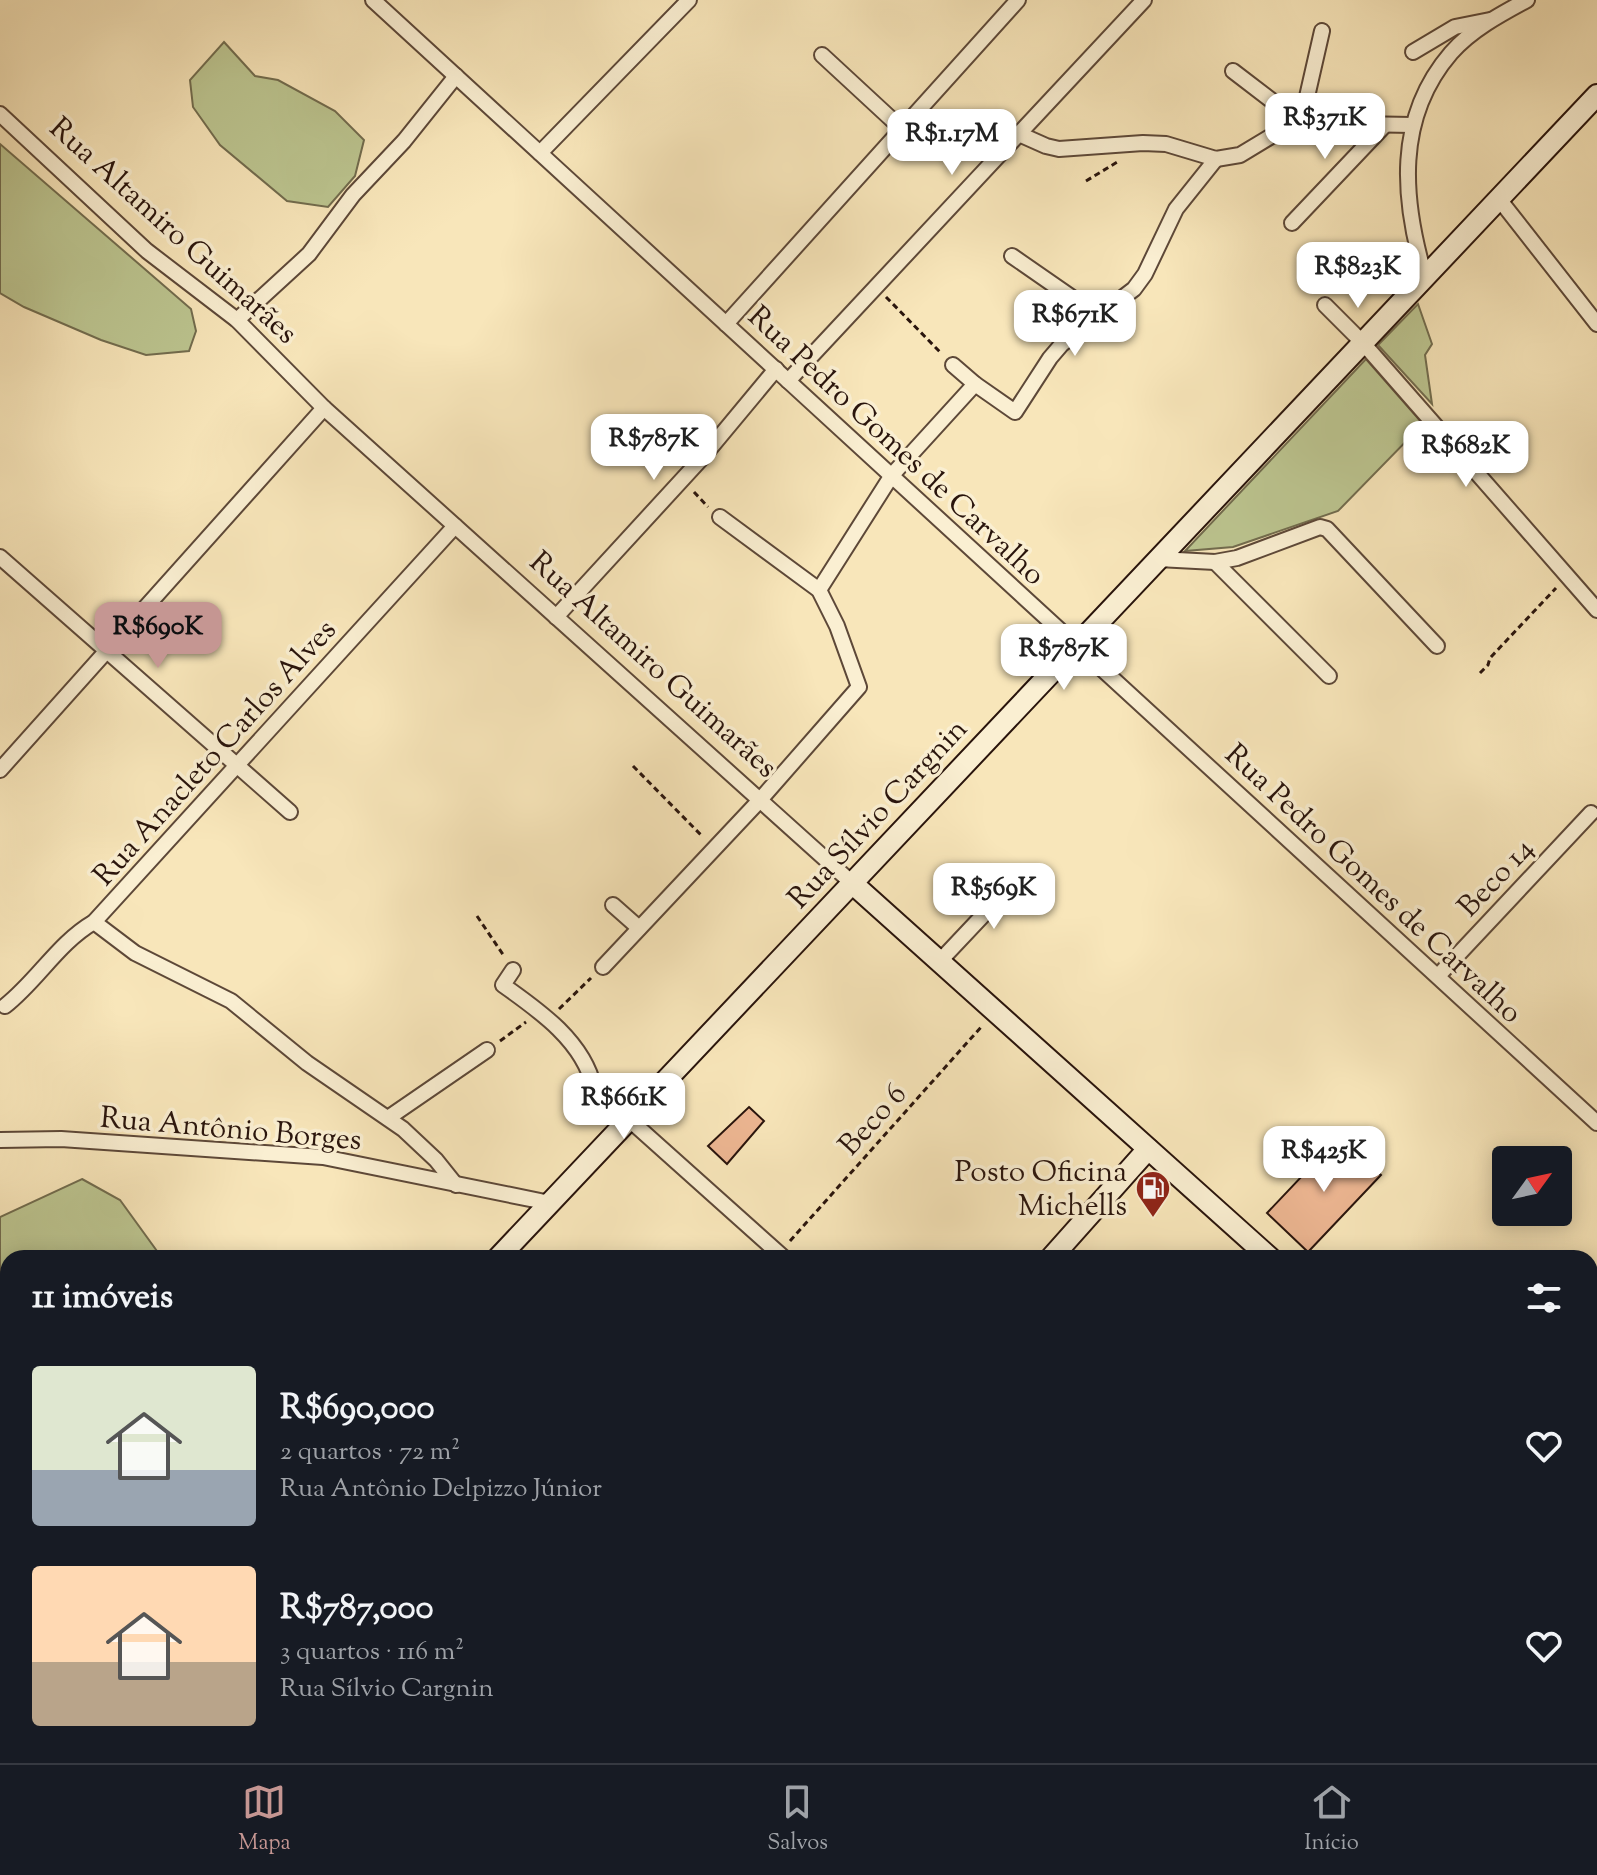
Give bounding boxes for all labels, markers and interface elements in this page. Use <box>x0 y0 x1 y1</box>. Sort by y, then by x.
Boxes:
pin: R$371K <box>1260 93 1390 161</box>
text: R$371K <box>1283 100 1367 137</box>
street label: Rua Altamiro Guimarães <box>39 109 306 355</box>
pin: R$1.17M <box>878 109 1026 177</box>
text: R$1.17M <box>905 116 999 153</box>
pin: R$823K <box>1293 242 1423 310</box>
text: R$823K <box>1315 249 1401 286</box>
pin: R$671K <box>1010 290 1140 358</box>
street label: Rua Pedro Gomes de Carvalho <box>737 297 1054 597</box>
text: R$671K <box>1032 297 1118 334</box>
pin: R$787K <box>589 414 719 482</box>
text: R$787K <box>609 421 699 458</box>
pin: R$682K <box>1401 421 1531 489</box>
text: R$682K <box>1421 428 1511 465</box>
street label: Rua Altamiro Guimarães <box>519 543 786 789</box>
pin: R$690K <box>93 602 223 670</box>
text: R$690K <box>113 609 203 646</box>
street label: Rua Anacleto Carlos Alves <box>84 611 348 897</box>
pin: R$787K <box>999 624 1129 692</box>
text: R$787K <box>1019 631 1109 668</box>
street label: Rua Sílvio Cargnin <box>779 710 979 920</box>
street label: Rua Pedro Gomes de Carvalho <box>1214 735 1531 1035</box>
street label: Beco 14 <box>1449 829 1545 928</box>
pin: R$569K <box>929 863 1059 931</box>
text: R$569K <box>951 870 1037 907</box>
pin: R$661K <box>559 1073 689 1141</box>
street label: Beco 6 <box>830 1075 918 1166</box>
text: R$661K <box>581 1080 667 1117</box>
street label: Rua Antônio Borges <box>98 1098 363 1163</box>
pin: R$425K <box>1259 1126 1389 1194</box>
text: R$425K <box>1281 1133 1367 1170</box>
north arrow <box>1492 1146 1572 1226</box>
map controls <box>1492 1146 1572 1226</box>
place label: Posto Oficina Michells <box>955 1152 1127 1229</box>
fuel station icon: Posto Oficina Michells <box>1134 1169 1172 1219</box>
text: 11 imóveis <box>32 1274 173 1323</box>
icon: filters <box>1522 1276 1566 1320</box>
text: R$690,000 <box>280 1385 435 1434</box>
icon: home <box>96 1398 192 1494</box>
icon: heart <box>1522 1424 1566 1468</box>
text: 2 quartos · 72 m² <box>280 1434 460 1471</box>
text: Rua Antônio Delpizzo Júnior <box>280 1471 602 1508</box>
text: R$787,000 <box>280 1585 434 1634</box>
icon: home <box>96 1598 192 1694</box>
icon: heart <box>1522 1624 1566 1668</box>
text: 3 quartos · 116 m² <box>280 1634 464 1671</box>
text: Rua Sílvio Cargnin <box>280 1671 494 1708</box>
tab: Mapa <box>238 1780 291 1860</box>
tab: Salvos <box>767 1780 828 1860</box>
tab: Início <box>1304 1780 1359 1860</box>

